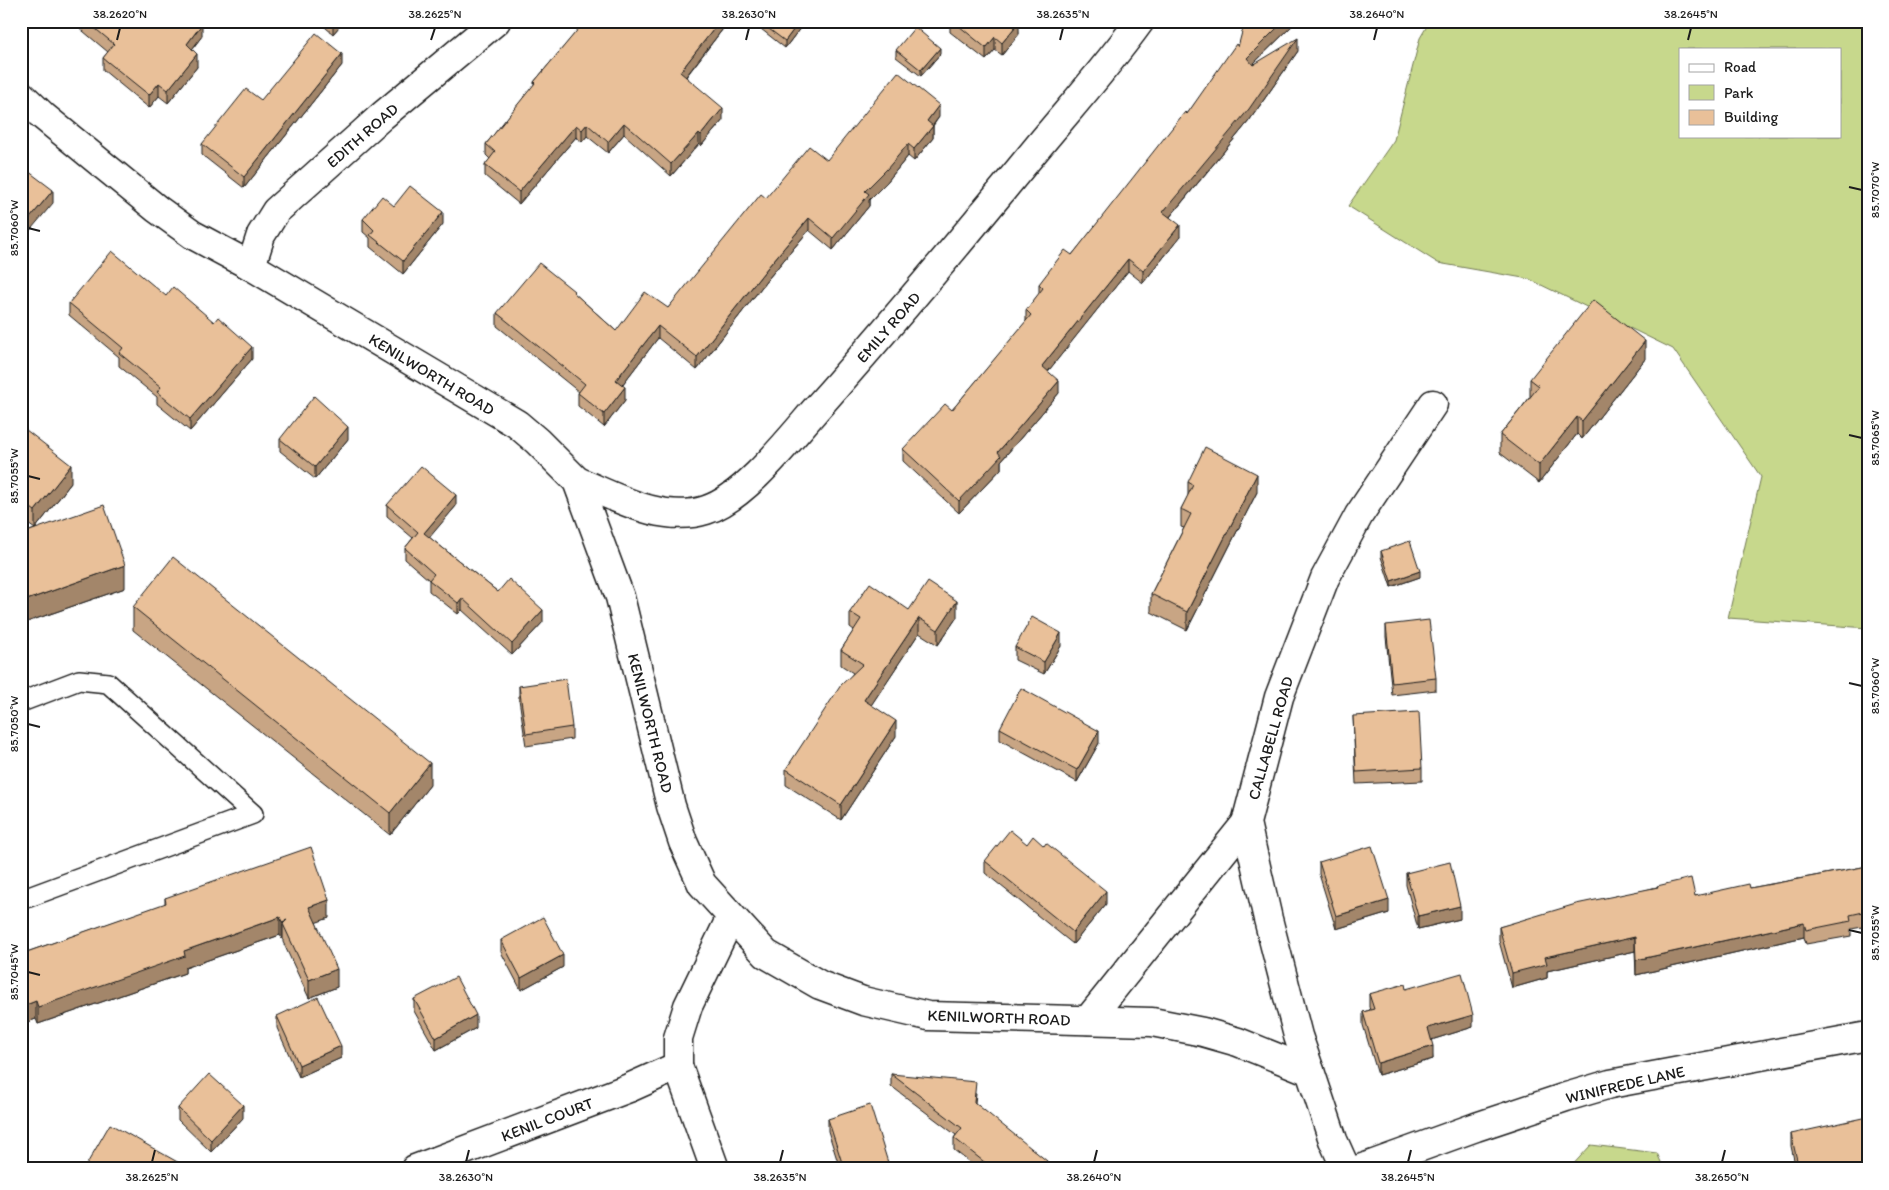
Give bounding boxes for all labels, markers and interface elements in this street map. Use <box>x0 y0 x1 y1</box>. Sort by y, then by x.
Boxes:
text: 38.2620°N <box>93 7 147 21</box>
text: 38.2625°N <box>409 7 461 21</box>
text: 38.2630°N <box>722 7 776 21</box>
text: 38.2635°N <box>1036 7 1090 21</box>
text: 38.2640°N <box>1350 7 1404 21</box>
text: 38.2645°N <box>1664 7 1718 21</box>
legend <box>1679 48 1842 138</box>
text: Road <box>1724 58 1757 76</box>
text: Park <box>1724 84 1754 102</box>
street label: EDITH ROAD <box>323 99 402 172</box>
text: Building <box>1724 108 1778 126</box>
text: 85.7070°W <box>1868 162 1882 218</box>
text: 85.7060°W <box>7 200 21 256</box>
street label: EMILY ROAD <box>852 288 924 367</box>
street label: KENILWORTH ROAD <box>365 329 498 419</box>
text: 85.7065°W <box>1868 410 1882 466</box>
text: 85.7055°W <box>7 448 21 504</box>
street label: KENILWORTH ROAD <box>624 651 677 795</box>
text: 85.7060°W <box>1868 658 1882 714</box>
street label: CALLABELL ROAD <box>1244 674 1297 802</box>
text: 85.7050°W <box>7 696 21 752</box>
text: 85.7055°W <box>1868 905 1882 961</box>
text: 85.7045°W <box>7 944 21 1000</box>
street label: KENILWORTH ROAD <box>927 1006 1071 1029</box>
street label: WINIFREDE LANE <box>1564 1062 1687 1107</box>
street label: KENIL COURT <box>498 1093 596 1146</box>
text: 38.2625°N <box>126 1170 178 1184</box>
text: 38.2630°N <box>439 1170 493 1184</box>
text: 38.2635°N <box>753 1170 807 1184</box>
text: 38.2640°N <box>1067 1170 1121 1184</box>
text: 38.2645°N <box>1381 1170 1435 1184</box>
text: 38.2650°N <box>1695 1170 1749 1184</box>

